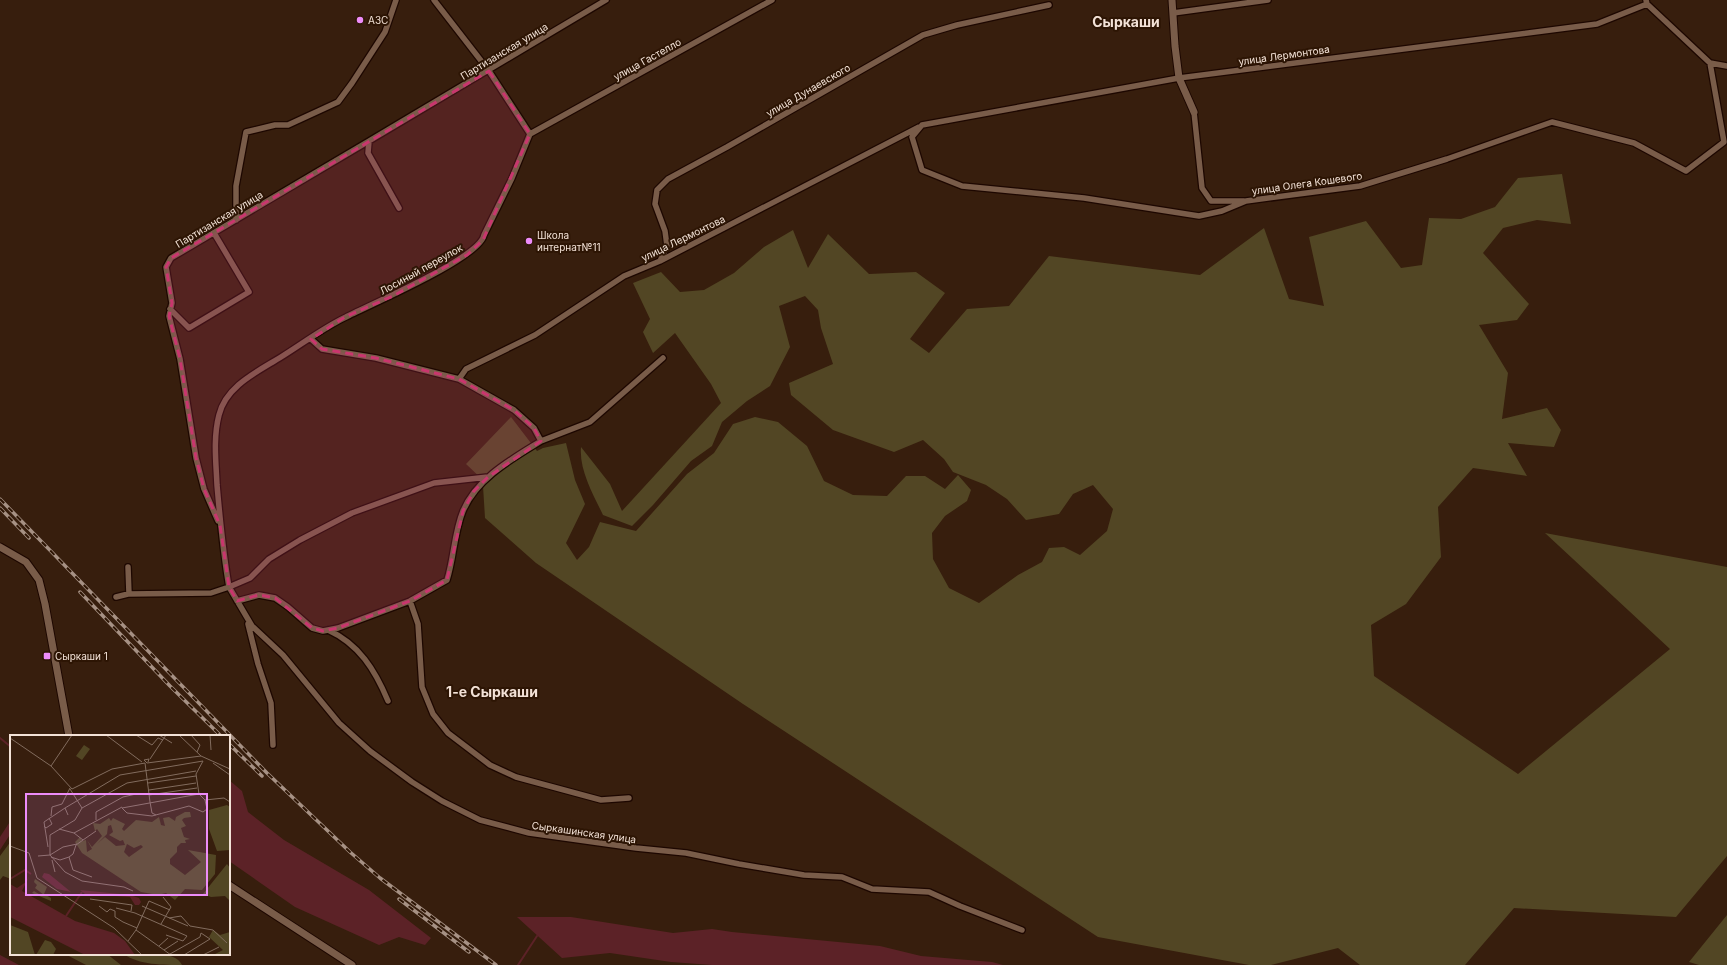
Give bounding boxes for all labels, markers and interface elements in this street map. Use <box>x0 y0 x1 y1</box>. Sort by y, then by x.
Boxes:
district label: Сыркаши <box>1092 13 1160 30</box>
place label: АЗС <box>368 14 388 26</box>
marker: АЗС <box>355 15 365 25</box>
street label: Партизанская улица <box>458 20 550 82</box>
street label: улица Гастелло <box>611 35 683 83</box>
street label: улица Лермонтова <box>1238 43 1330 67</box>
street label: улица Дунаевского <box>764 61 852 119</box>
street label: улица Олега Кошевого <box>1251 169 1363 197</box>
street label: Партизанская улица <box>173 188 265 250</box>
street label: улица Лермонтова <box>639 212 727 264</box>
place label: Школа интернат№11 <box>537 229 601 253</box>
marker: Школа интернат№11 <box>524 236 534 246</box>
street label: Лосиный переулок <box>377 241 465 297</box>
place label: Сыркаши 1 <box>55 650 108 662</box>
marker: Сыркаши 1 <box>42 651 52 661</box>
district label: 1-е Сыркаши <box>446 683 538 700</box>
inset map <box>10 735 230 955</box>
street label: Сыркашинская улица <box>531 819 637 845</box>

